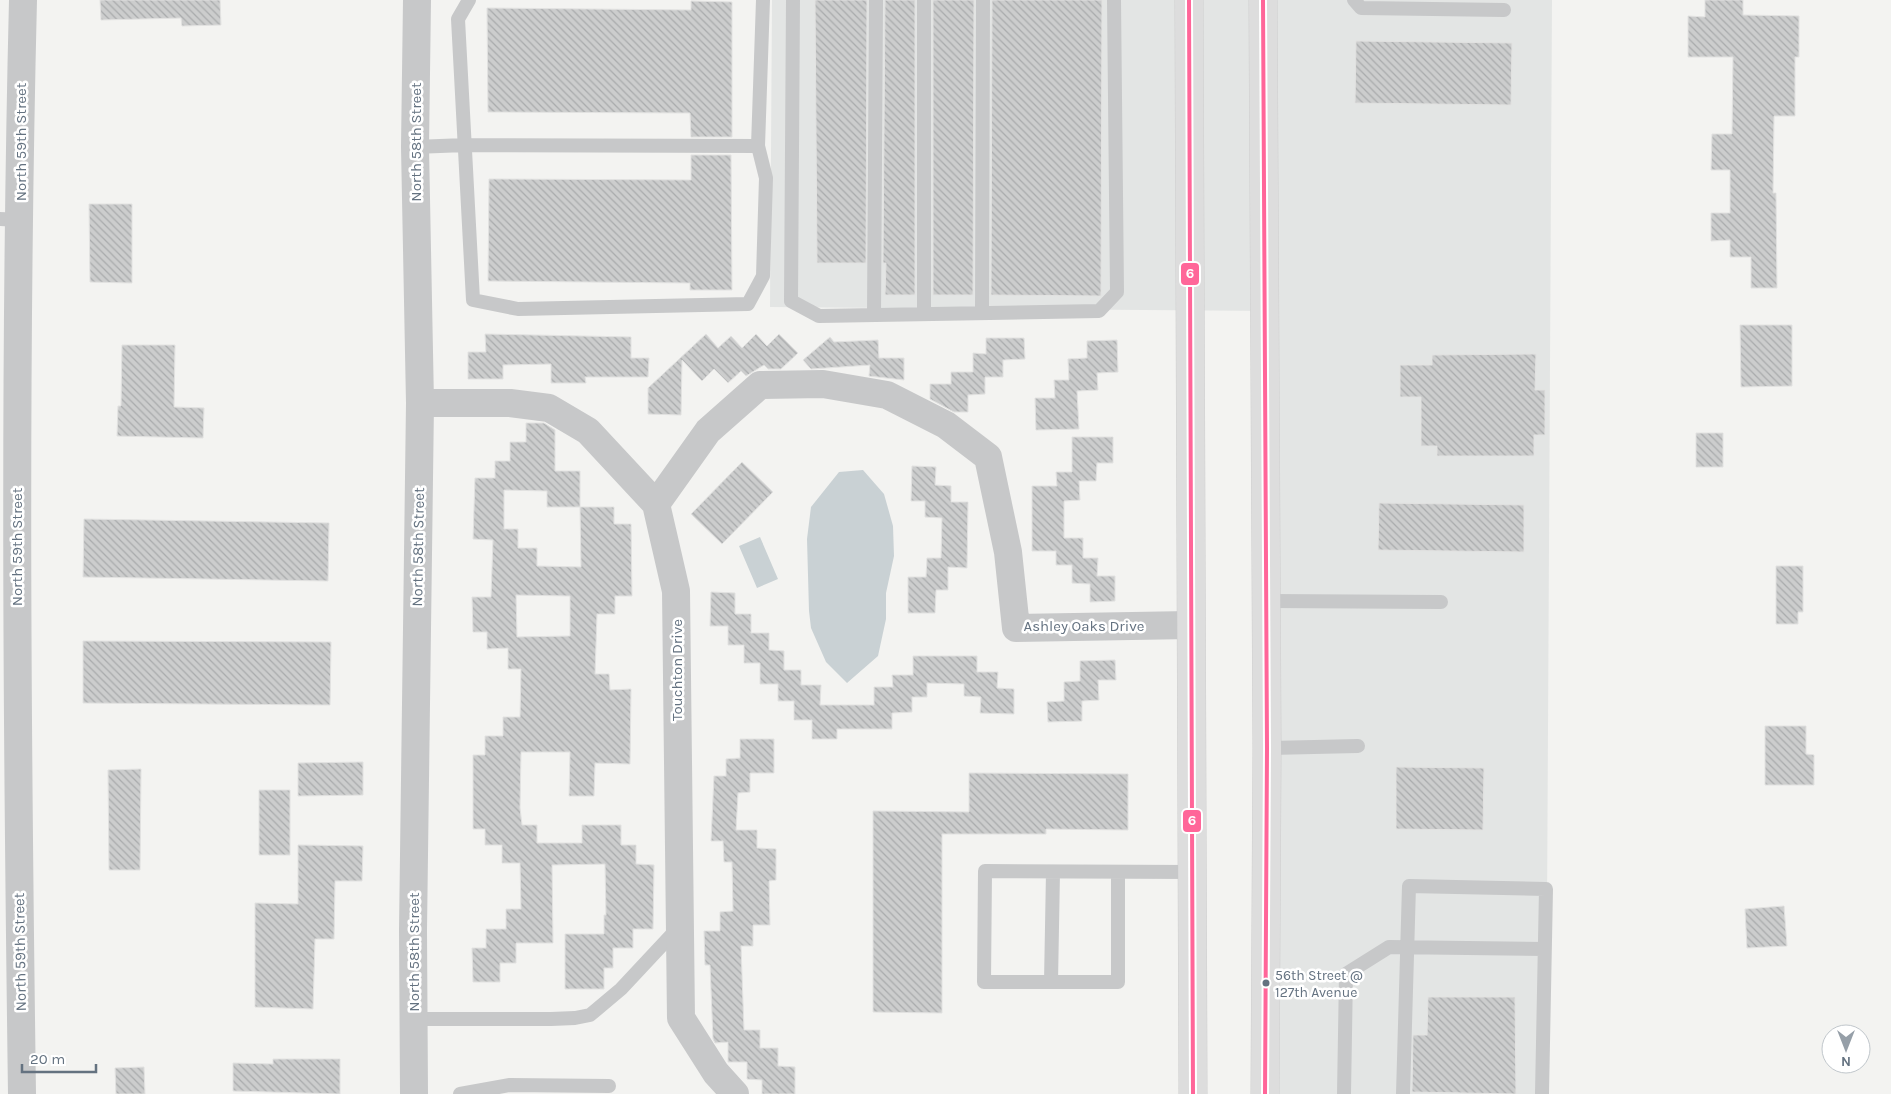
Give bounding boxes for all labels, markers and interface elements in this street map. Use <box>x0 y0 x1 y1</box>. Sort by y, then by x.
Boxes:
street label: North 59th Street <box>12 82 30 201</box>
street label: North 58th Street <box>407 82 425 202</box>
line badge: 6 <box>1180 262 1200 286</box>
text: 6 <box>1186 265 1194 282</box>
street label: North 59th Street <box>8 487 26 606</box>
street label: North 58th Street <box>408 487 428 607</box>
street label: Ashley Oaks Drive <box>1024 617 1144 635</box>
street label: Touchton Drive <box>668 619 686 721</box>
line badge: 6 <box>1182 809 1202 833</box>
text: 6 <box>1188 812 1196 829</box>
street label: North 59th Street <box>10 892 30 1012</box>
street label: North 58th Street <box>405 892 423 1012</box>
place label: 56th Street @ 127th Avenue <box>1275 967 1363 1001</box>
marker: 56th Street @ 127th Avenue <box>1261 978 1271 988</box>
north arrow <box>1821 1024 1871 1074</box>
scale bar <box>22 1042 96 1074</box>
text: 20 m <box>30 1050 65 1068</box>
text: N <box>1841 1053 1851 1070</box>

